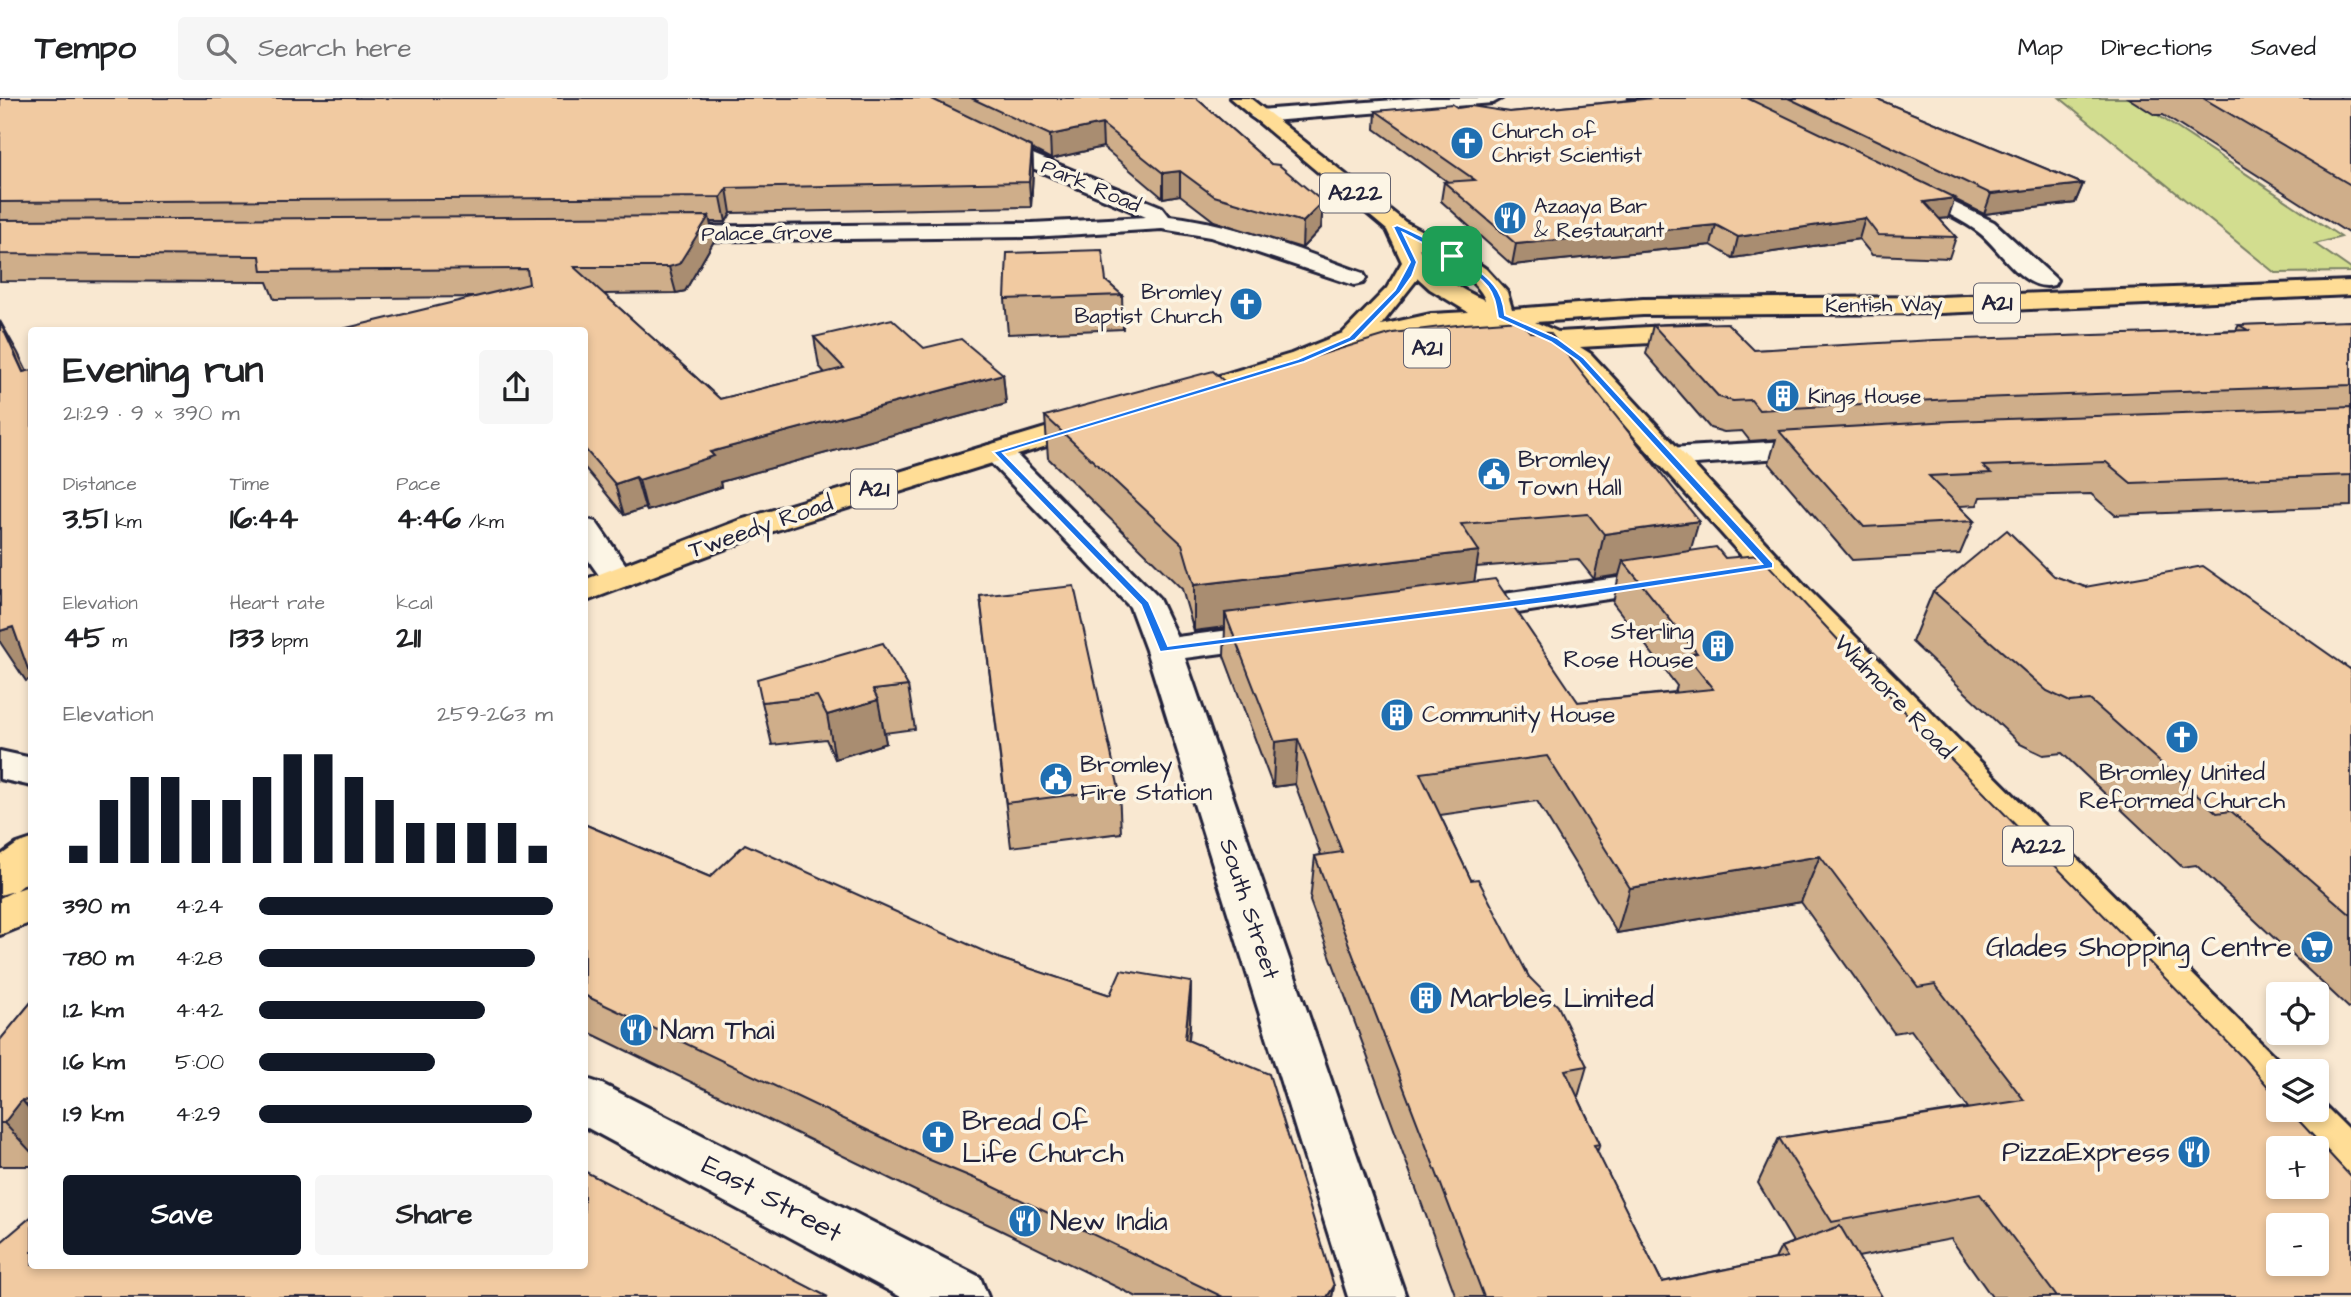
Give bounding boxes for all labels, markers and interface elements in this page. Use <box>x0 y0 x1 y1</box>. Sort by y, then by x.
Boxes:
search box <box>178 17 668 80</box>
text: Tempo <box>35 25 136 71</box>
icon: search <box>202 29 240 67</box>
text: Search here <box>258 30 411 66</box>
text: Map <box>2018 31 2063 65</box>
text: Directions <box>2101 31 2213 65</box>
text: Saved <box>2251 31 2316 65</box>
place label: Church of Christ Scientist <box>1492 117 1643 170</box>
church icon: Church of Christ Scientist <box>1448 124 1486 162</box>
street label: Park Road <box>1037 152 1145 220</box>
road number: A222 <box>1320 174 1390 212</box>
place label: Azaaya Bar & Restaurant <box>1534 192 1665 245</box>
restaurant icon: Azaaya Bar & Restaurant <box>1491 199 1529 237</box>
street label: Palace Grove <box>701 217 833 249</box>
pin <box>1422 226 1482 286</box>
icon: arrive <box>1433 237 1471 275</box>
place label: Bromley Baptist Church <box>1074 278 1223 332</box>
road number: A21 <box>1974 284 2020 322</box>
church icon: Bromley Baptist Church <box>1227 285 1265 323</box>
street label: Kentish Way <box>1825 289 1944 323</box>
road number: A21 <box>1404 328 1450 368</box>
text: Evening run <box>63 345 264 397</box>
button: share <box>479 350 553 424</box>
building icon: Kings House <box>1764 377 1802 415</box>
place label: Kings House <box>1808 382 1921 413</box>
text: 21:29 · 9 × 390 m <box>63 397 240 429</box>
place label: Bromley Town Hall <box>1518 443 1622 505</box>
public building icon: Bromley Town Hall <box>1475 455 1513 493</box>
road number: A21 <box>851 470 897 508</box>
text: Distance <box>63 471 137 498</box>
text: Time <box>230 471 269 498</box>
text: Pace <box>396 471 440 498</box>
street label: Tweedy Road <box>684 486 838 569</box>
text: 3.51 <box>63 498 108 540</box>
text: 16:44 <box>230 498 298 540</box>
text: 4:46 <box>396 498 461 540</box>
text: km <box>108 509 142 536</box>
text: /km <box>461 509 504 536</box>
text: Elevation <box>63 590 138 617</box>
text: Heart rate <box>230 590 325 617</box>
text: kcal <box>396 590 433 617</box>
place label: Sterling Rose House <box>1564 615 1694 677</box>
text: 45 <box>63 617 105 659</box>
text: 133 <box>230 617 264 659</box>
text: 211 <box>396 617 421 659</box>
building icon: Sterling Rose House <box>1699 627 1737 665</box>
street label: Widmore Road <box>1826 627 1962 767</box>
text: m <box>105 628 127 655</box>
text: bpm <box>264 628 308 655</box>
building icon: Community House <box>1378 696 1416 734</box>
text: Elevation <box>63 698 154 730</box>
text: 259–263 m <box>437 698 553 730</box>
place label: Community House <box>1422 698 1615 733</box>
church icon: Bromley United Reformed Church <box>2163 718 2201 756</box>
place label: Bromley Fire Station <box>1080 748 1212 810</box>
place label: Bromley United Reformed Church <box>2079 756 2285 818</box>
public building icon: Bromley Fire Station <box>1037 760 1075 798</box>
road number: A222 <box>2003 826 2073 866</box>
street label: South Street <box>1210 834 1288 984</box>
text: 390 m <box>63 890 129 922</box>
text: 4:24 <box>175 890 223 922</box>
place label: Glades Shopping Centre <box>1986 928 2292 968</box>
supermarket icon: Glades Shopping Centre <box>2298 928 2336 966</box>
text: 780 m <box>63 942 134 974</box>
text: 4:28 <box>175 942 223 974</box>
building icon: Marbles Limited <box>1407 979 1445 1017</box>
place label: Marbles Limited <box>1450 979 1654 1018</box>
map controls <box>2266 982 2329 1276</box>
button: locate <box>2266 982 2329 1045</box>
text: 1.2 km <box>63 994 124 1026</box>
text: 4:42 <box>175 994 223 1026</box>
restaurant icon: Nam Thai <box>617 1011 655 1049</box>
place label: Nam Thai <box>660 1011 775 1050</box>
text: 1.6 km <box>63 1046 125 1078</box>
text: 5:00 <box>175 1046 224 1078</box>
button: layers <box>2266 1059 2329 1122</box>
text: 1.9 km <box>63 1098 124 1130</box>
text: 4:29 <box>175 1098 221 1130</box>
place label: Bread Of Life Church <box>962 1102 1124 1173</box>
church icon: Bread Of Life Church <box>919 1118 957 1156</box>
place label: PizzaExpress <box>2002 1133 2170 1172</box>
restaurant icon: PizzaExpress <box>2175 1133 2213 1171</box>
button: + <box>2266 1136 2329 1199</box>
street label: East Street <box>695 1146 850 1253</box>
button: Save <box>63 1175 301 1255</box>
button: Share <box>315 1175 553 1255</box>
restaurant icon: New India <box>1006 1202 1044 1240</box>
place label: New India <box>1050 1202 1168 1241</box>
button: − <box>2266 1213 2329 1276</box>

